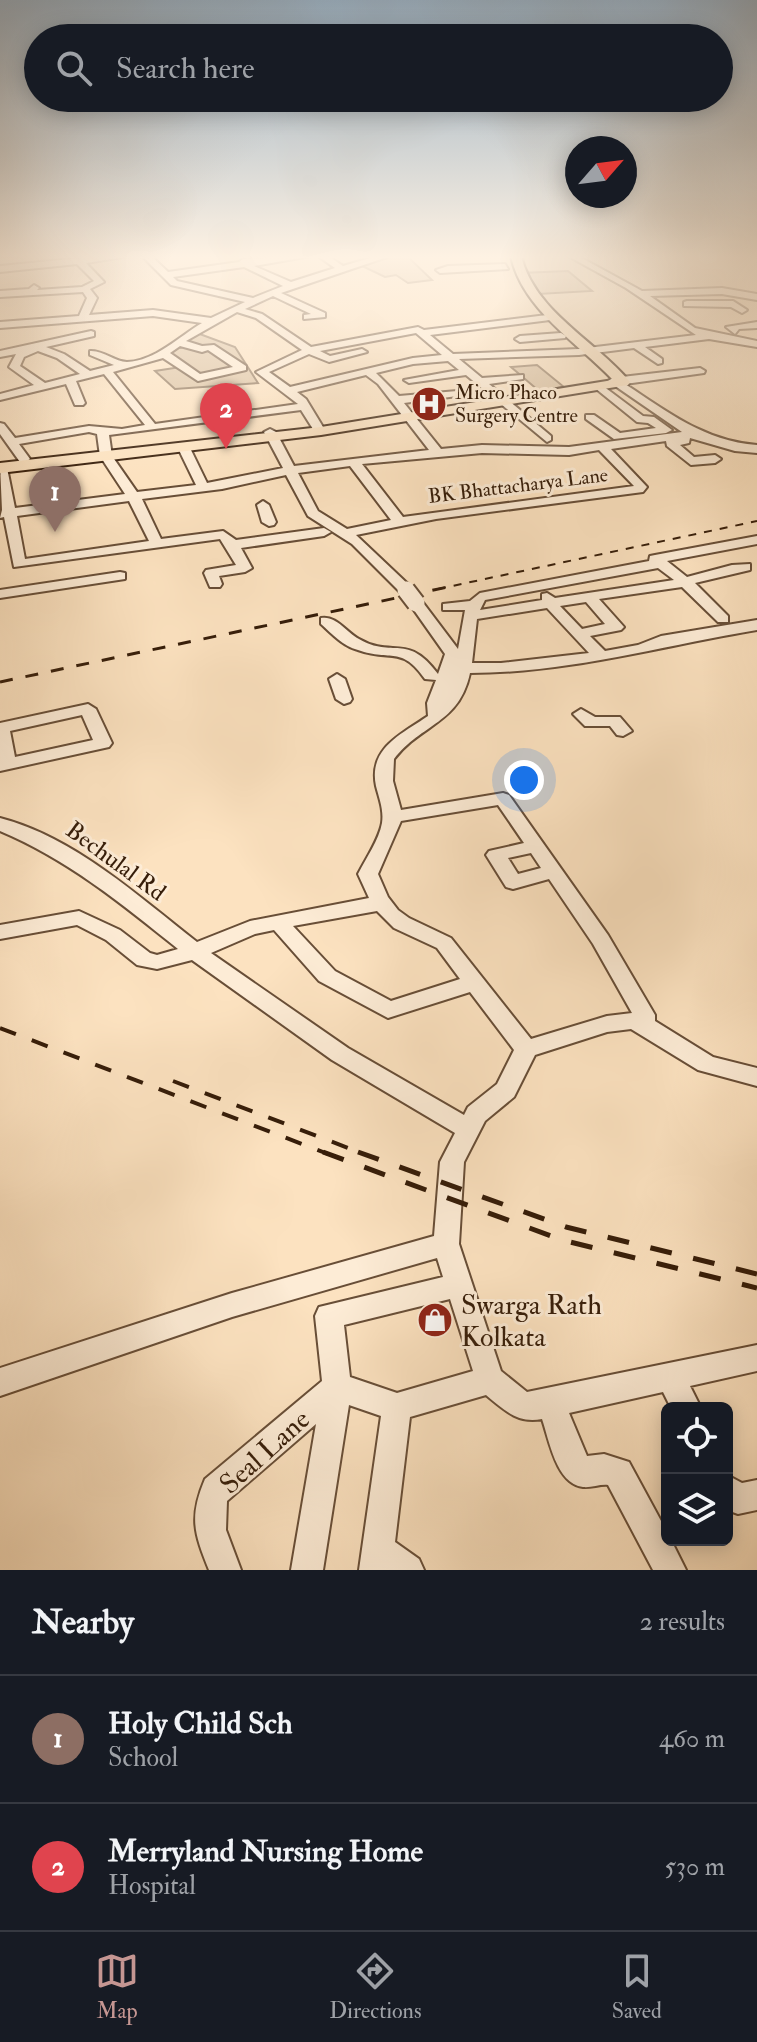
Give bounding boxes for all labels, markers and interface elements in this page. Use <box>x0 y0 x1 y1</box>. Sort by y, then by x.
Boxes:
search box <box>24 24 733 112</box>
icon: search <box>52 46 96 90</box>
text: Search here <box>116 50 255 87</box>
north arrow <box>565 136 637 208</box>
place label: Micro Phaco Surgery Centre <box>455 380 578 428</box>
pin: 2 <box>200 383 252 449</box>
hospital icon: Micro Phaco Surgery Centre <box>410 385 448 423</box>
street label: BK Bhattacharya Lane <box>427 462 609 509</box>
pin: 1 <box>29 466 81 532</box>
your location <box>504 760 544 800</box>
street label: Bechulal Rd <box>60 815 172 908</box>
place label: Swarga Rath Kolkata <box>461 1288 602 1355</box>
shop icon: Swarga Rath Kolkata <box>416 1301 454 1339</box>
street label: Seal Lane <box>212 1402 318 1502</box>
map controls <box>661 1402 733 1546</box>
button: locate <box>661 1402 733 1474</box>
button: layers <box>661 1474 733 1546</box>
text: Nearby <box>32 1601 134 1644</box>
text: 2 results <box>640 1606 725 1638</box>
text: Holy Child Sch <box>108 1705 292 1742</box>
text: 1 <box>53 1723 63 1755</box>
text: 460 m <box>659 1723 725 1755</box>
text: School <box>108 1742 178 1774</box>
text: Merryland Nursing Home <box>108 1833 423 1870</box>
text: 2 <box>51 1851 65 1883</box>
text: 530 m <box>665 1851 725 1883</box>
text: Hospital <box>108 1870 196 1902</box>
tab: Map <box>95 1949 139 2025</box>
tab: Directions <box>329 1949 422 2025</box>
tab: Saved <box>612 1949 662 2025</box>

